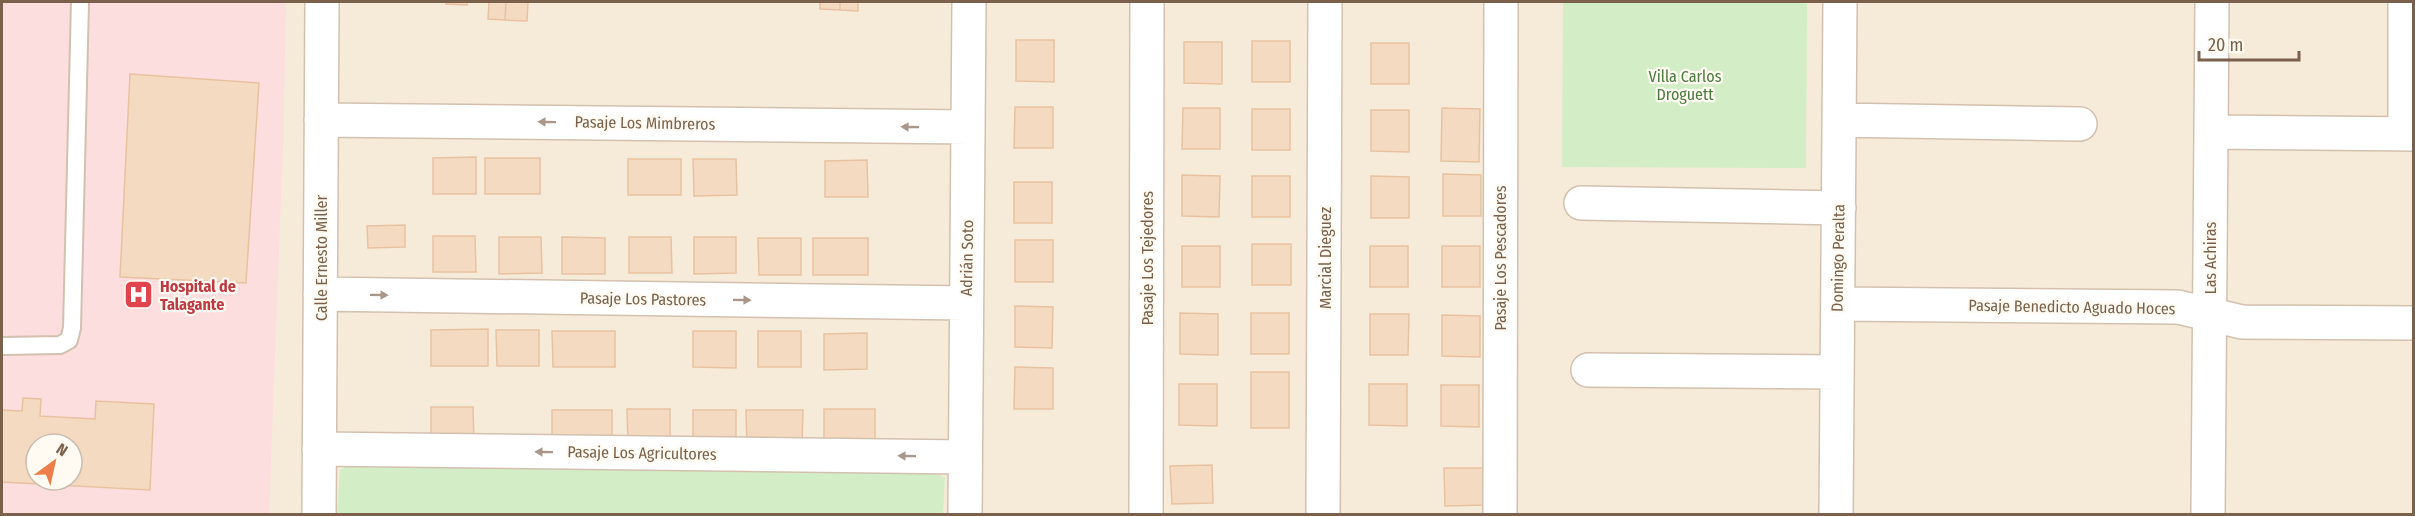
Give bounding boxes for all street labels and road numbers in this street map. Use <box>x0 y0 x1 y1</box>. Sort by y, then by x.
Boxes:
street label: Pasaje Los Mimbreros <box>574 112 716 134</box>
street label: Pasaje Los Pescadores <box>1491 185 1510 331</box>
street label: Pasaje Los Tejedores <box>1138 191 1157 325</box>
street label: Calle Ernesto Miller <box>312 194 331 321</box>
street label: Domingo Peralta <box>1828 204 1848 312</box>
street label: Marcial Dieguez <box>1316 207 1335 309</box>
street label: Adrián Soto <box>957 220 977 296</box>
street label: Las Achiras <box>2201 222 2220 294</box>
street label: Pasaje Los Pastores <box>580 288 707 310</box>
street label: Pasaje Benedicto Aguado Hoces <box>1968 296 2176 318</box>
street label: Pasaje Los Agricultores <box>567 442 717 464</box>

